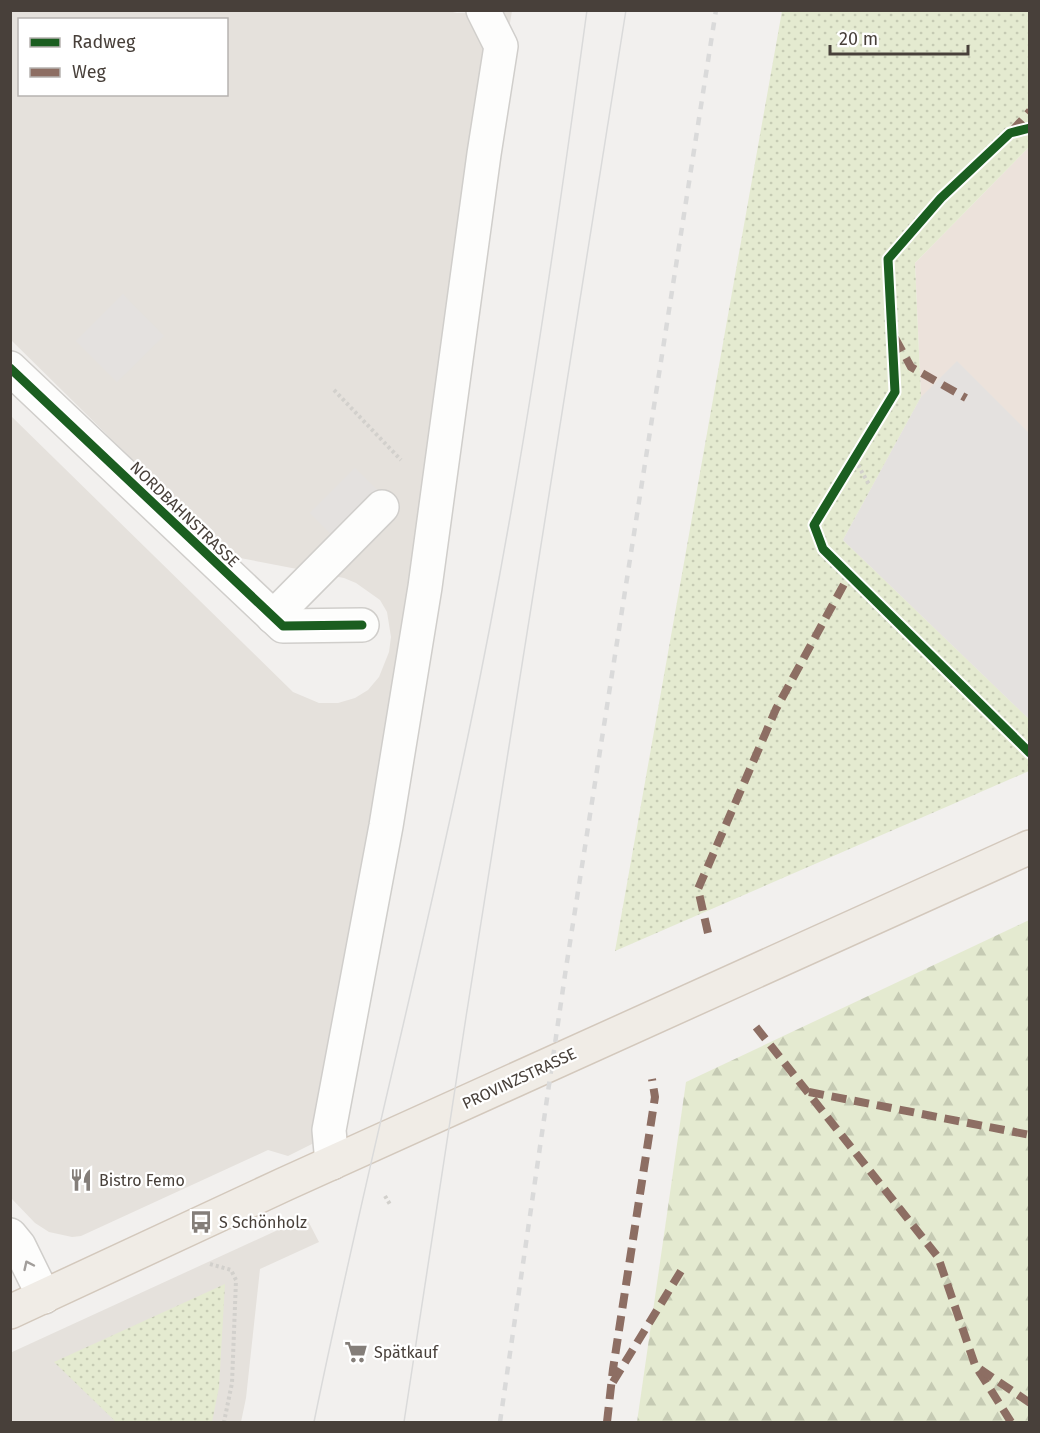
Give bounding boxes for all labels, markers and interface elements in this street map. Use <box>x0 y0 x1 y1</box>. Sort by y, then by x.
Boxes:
legend <box>18 18 228 96</box>
scale bar <box>830 18 968 56</box>
text: 20 m <box>839 28 878 50</box>
text: Radweg <box>72 31 136 53</box>
text: Weg <box>72 61 106 83</box>
street label: NORDBAHNSTRASSE <box>126 458 243 571</box>
street label: PROVINZSTRASSE <box>459 1044 579 1113</box>
restaurant icon: Bistro Femo <box>68 1167 94 1193</box>
place label: Bistro Femo <box>99 1171 185 1190</box>
bus stop icon: S Schönholz <box>188 1209 214 1235</box>
place label: S Schönholz <box>219 1213 307 1232</box>
one-way arrow <box>24 1261 36 1272</box>
supermarket icon: Spätkauf <box>343 1339 369 1365</box>
place label: Spätkauf <box>374 1343 440 1362</box>

